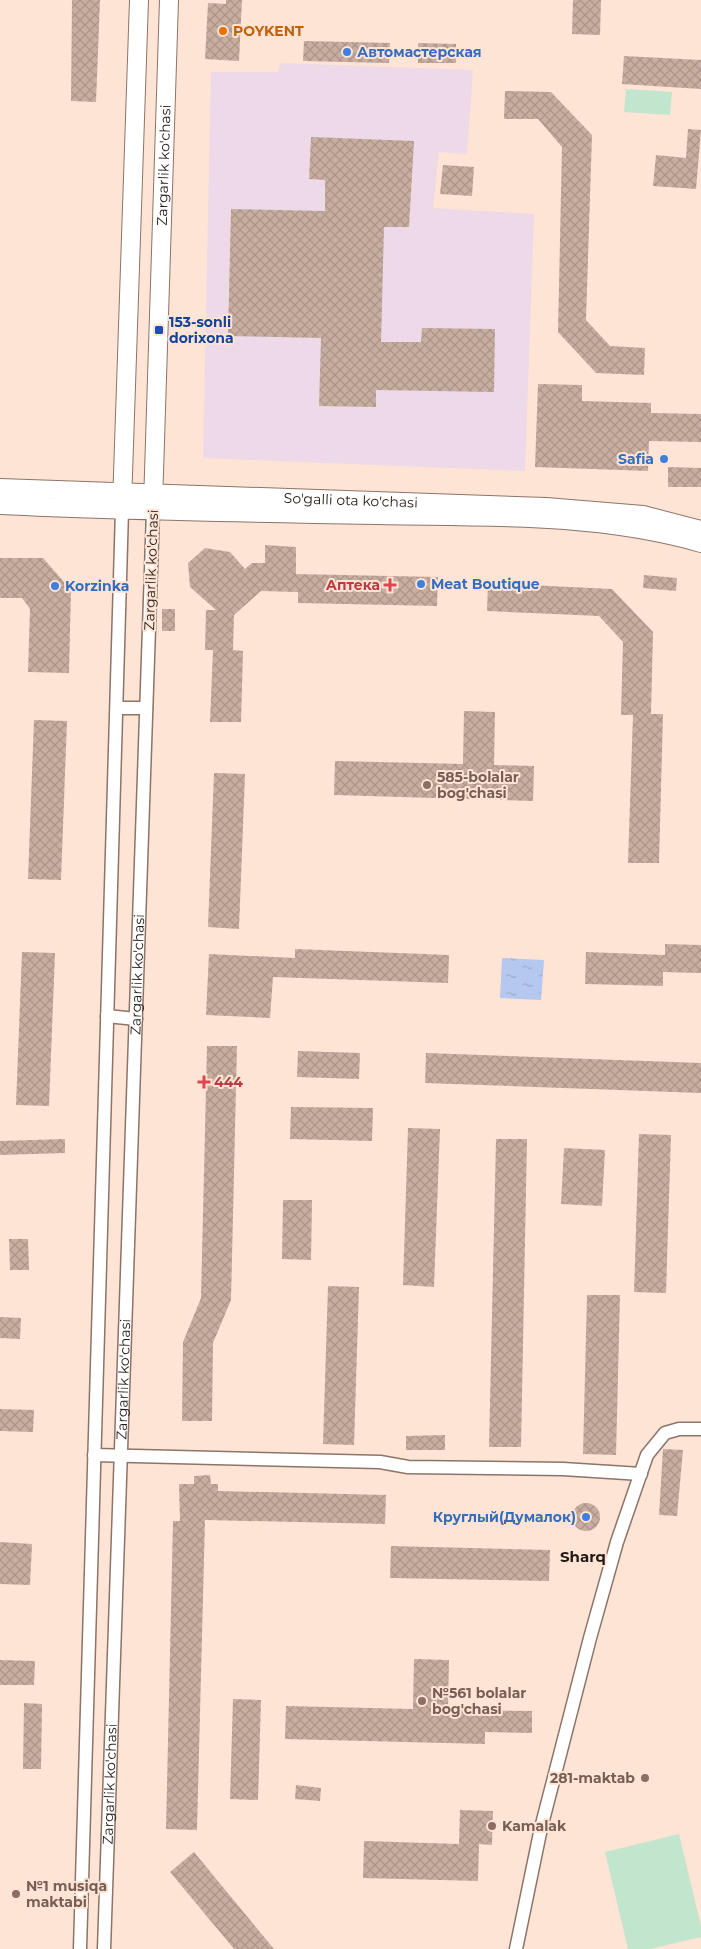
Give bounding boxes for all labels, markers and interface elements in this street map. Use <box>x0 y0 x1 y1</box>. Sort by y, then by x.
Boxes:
place label: POYKENT <box>233 22 304 40</box>
marker: POYKENT <box>217 25 229 37</box>
place label: Автомастерская <box>357 43 482 61</box>
marker: Автомастерская <box>341 46 353 58</box>
street label: Zargarlik ko'chasi <box>153 104 175 226</box>
place label: 153-sonli dorixona <box>169 313 234 347</box>
marker: 153-sonli dorixona <box>153 324 165 336</box>
place label: Safia <box>618 450 654 468</box>
marker: Safia <box>658 453 670 465</box>
street label: So'galli ota ko'chasi <box>283 489 418 512</box>
street label: Zargarlik ko'chasi <box>140 509 162 631</box>
place label: Meat Boutique <box>431 575 540 593</box>
place label: Аптека <box>326 576 380 594</box>
place label: Korzinka <box>65 577 129 595</box>
marker: Meat Boutique <box>415 578 427 590</box>
marker: Аптека <box>384 579 396 591</box>
marker: Korzinka <box>49 580 61 592</box>
place label: 585-bolalar bog'chasi <box>437 768 519 802</box>
marker: 585-bolalar bog'chasi <box>421 779 433 791</box>
street label: Zargarlik ko'chasi <box>126 914 148 1035</box>
place label: 444 <box>214 1073 243 1091</box>
marker: 444 <box>198 1076 210 1088</box>
street label: Zargarlik ko'chasi <box>112 1318 134 1440</box>
place label: Круглый(Думалок) <box>433 1508 576 1526</box>
marker: Круглый(Думалок) <box>580 1511 592 1523</box>
district label: Sharq <box>560 1547 606 1566</box>
place label: №561 bolalar bog'chasi <box>432 1684 526 1718</box>
marker: №561 bolalar bog'chasi <box>416 1695 428 1707</box>
street label: Zargarlik ko'chasi <box>99 1723 121 1845</box>
place label: 281-maktab <box>550 1769 635 1787</box>
marker: 281-maktab <box>639 1772 651 1784</box>
place label: Kamalak <box>502 1817 567 1835</box>
marker: Kamalak <box>486 1820 498 1832</box>
place label: №1 musiqa maktabi <box>26 1877 107 1911</box>
marker: №1 musiqa maktabi <box>10 1888 22 1900</box>

